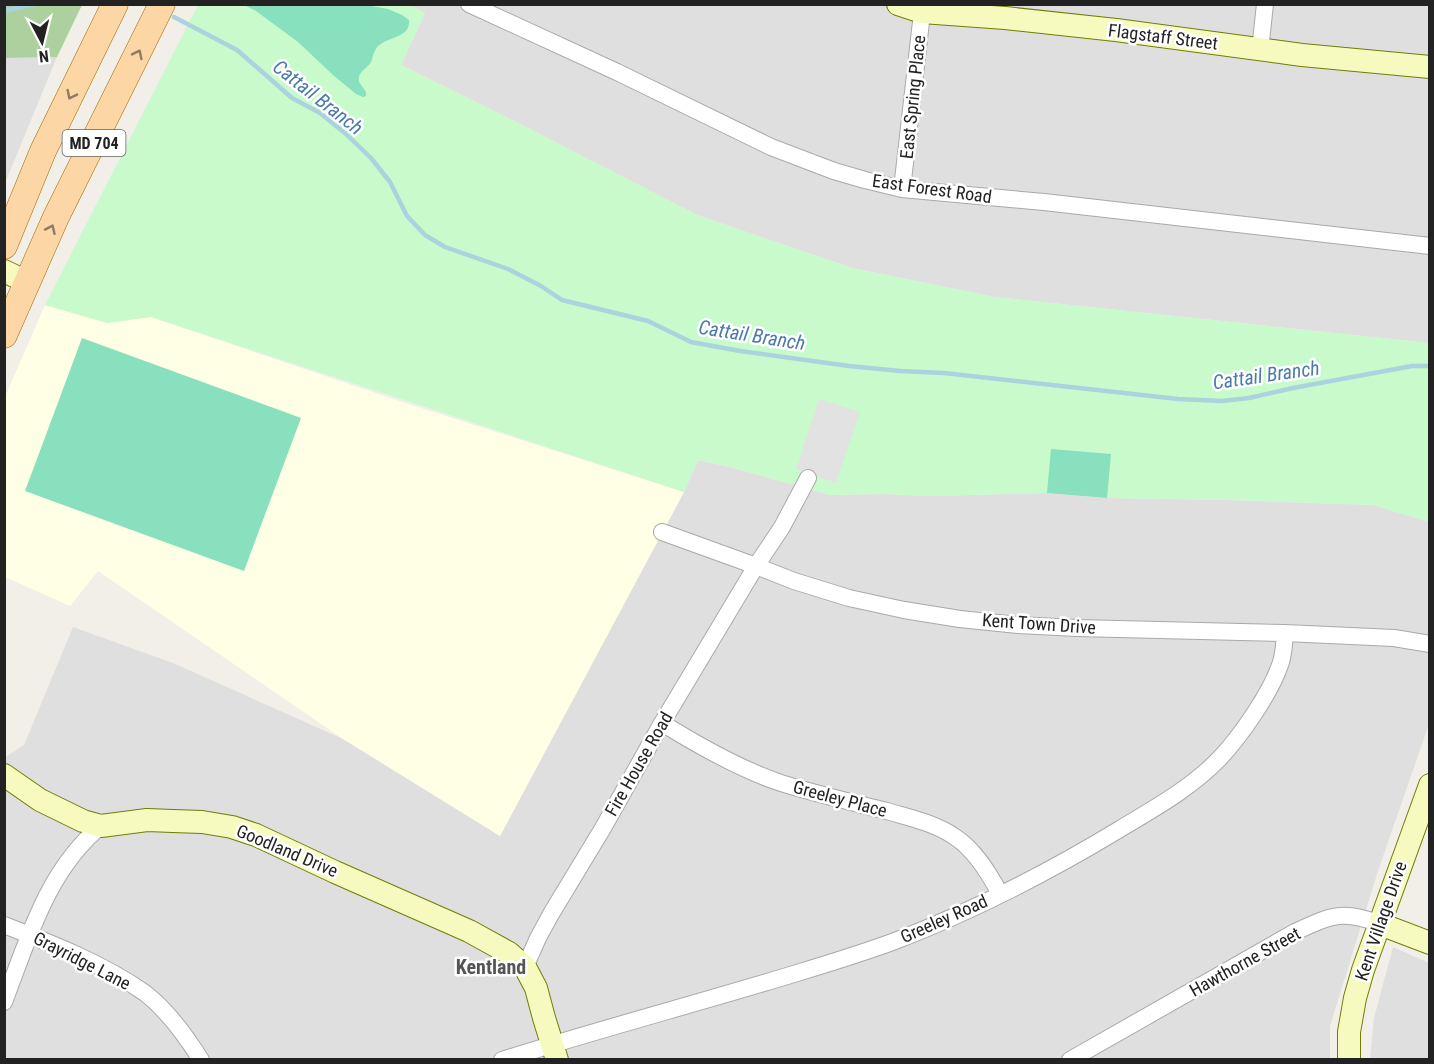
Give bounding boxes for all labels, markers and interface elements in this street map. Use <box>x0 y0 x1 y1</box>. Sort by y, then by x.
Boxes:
north arrow <box>12 12 72 72</box>
street label: Flagstaff Street <box>1107 19 1219 54</box>
street label: East Spring Place <box>896 34 929 160</box>
text: N <box>38 46 50 66</box>
one-way arrow <box>130 49 142 60</box>
water label: Cattail Branch <box>268 54 368 140</box>
one-way arrow <box>66 88 78 99</box>
road number: MD 704 <box>62 130 125 156</box>
street label: East Forest Road <box>871 170 993 207</box>
one-way arrow <box>44 224 56 235</box>
water label: Cattail Branch <box>697 315 807 355</box>
water label: Cattail Branch <box>1211 356 1321 394</box>
street label: Kent Town Drive <box>982 609 1097 638</box>
street label: Fire House Road <box>600 708 677 819</box>
street label: Greeley Place <box>791 776 889 821</box>
street label: Goodland Drive <box>233 820 341 881</box>
street label: Kent Village Drive <box>1350 858 1411 983</box>
street label: Greeley Road <box>897 890 991 947</box>
street label: Hawthorne Street <box>1186 922 1304 1001</box>
street label: Grayridge Lane <box>30 927 134 994</box>
district label: Kentland <box>456 955 526 979</box>

